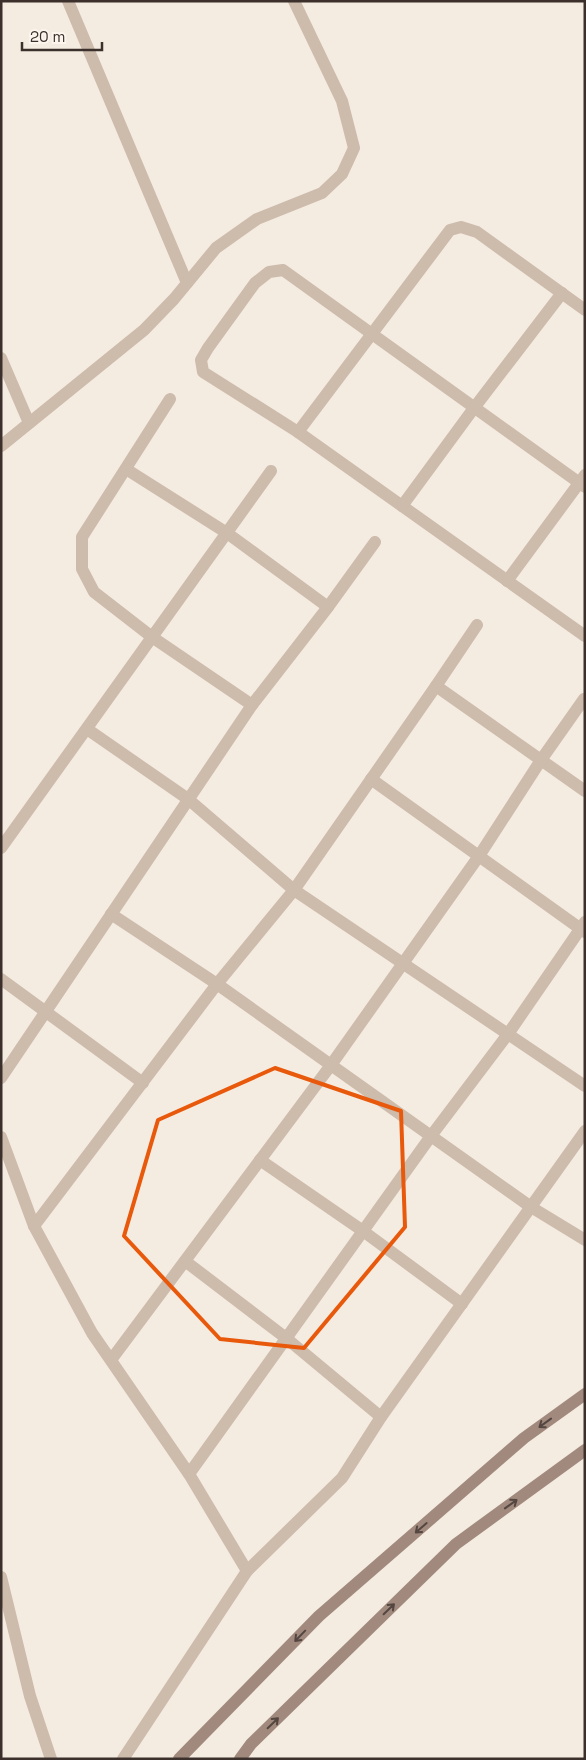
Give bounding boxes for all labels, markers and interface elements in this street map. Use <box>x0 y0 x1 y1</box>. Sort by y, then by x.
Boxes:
scale bar <box>22 20 102 52</box>
text: 20 m <box>30 27 65 46</box>
one-way arrow <box>539 1417 553 1428</box>
one-way arrow <box>504 1498 518 1509</box>
one-way arrow <box>415 1522 428 1533</box>
one-way arrow <box>383 1603 395 1616</box>
one-way arrow <box>294 1629 306 1642</box>
one-way arrow <box>266 1717 279 1729</box>

